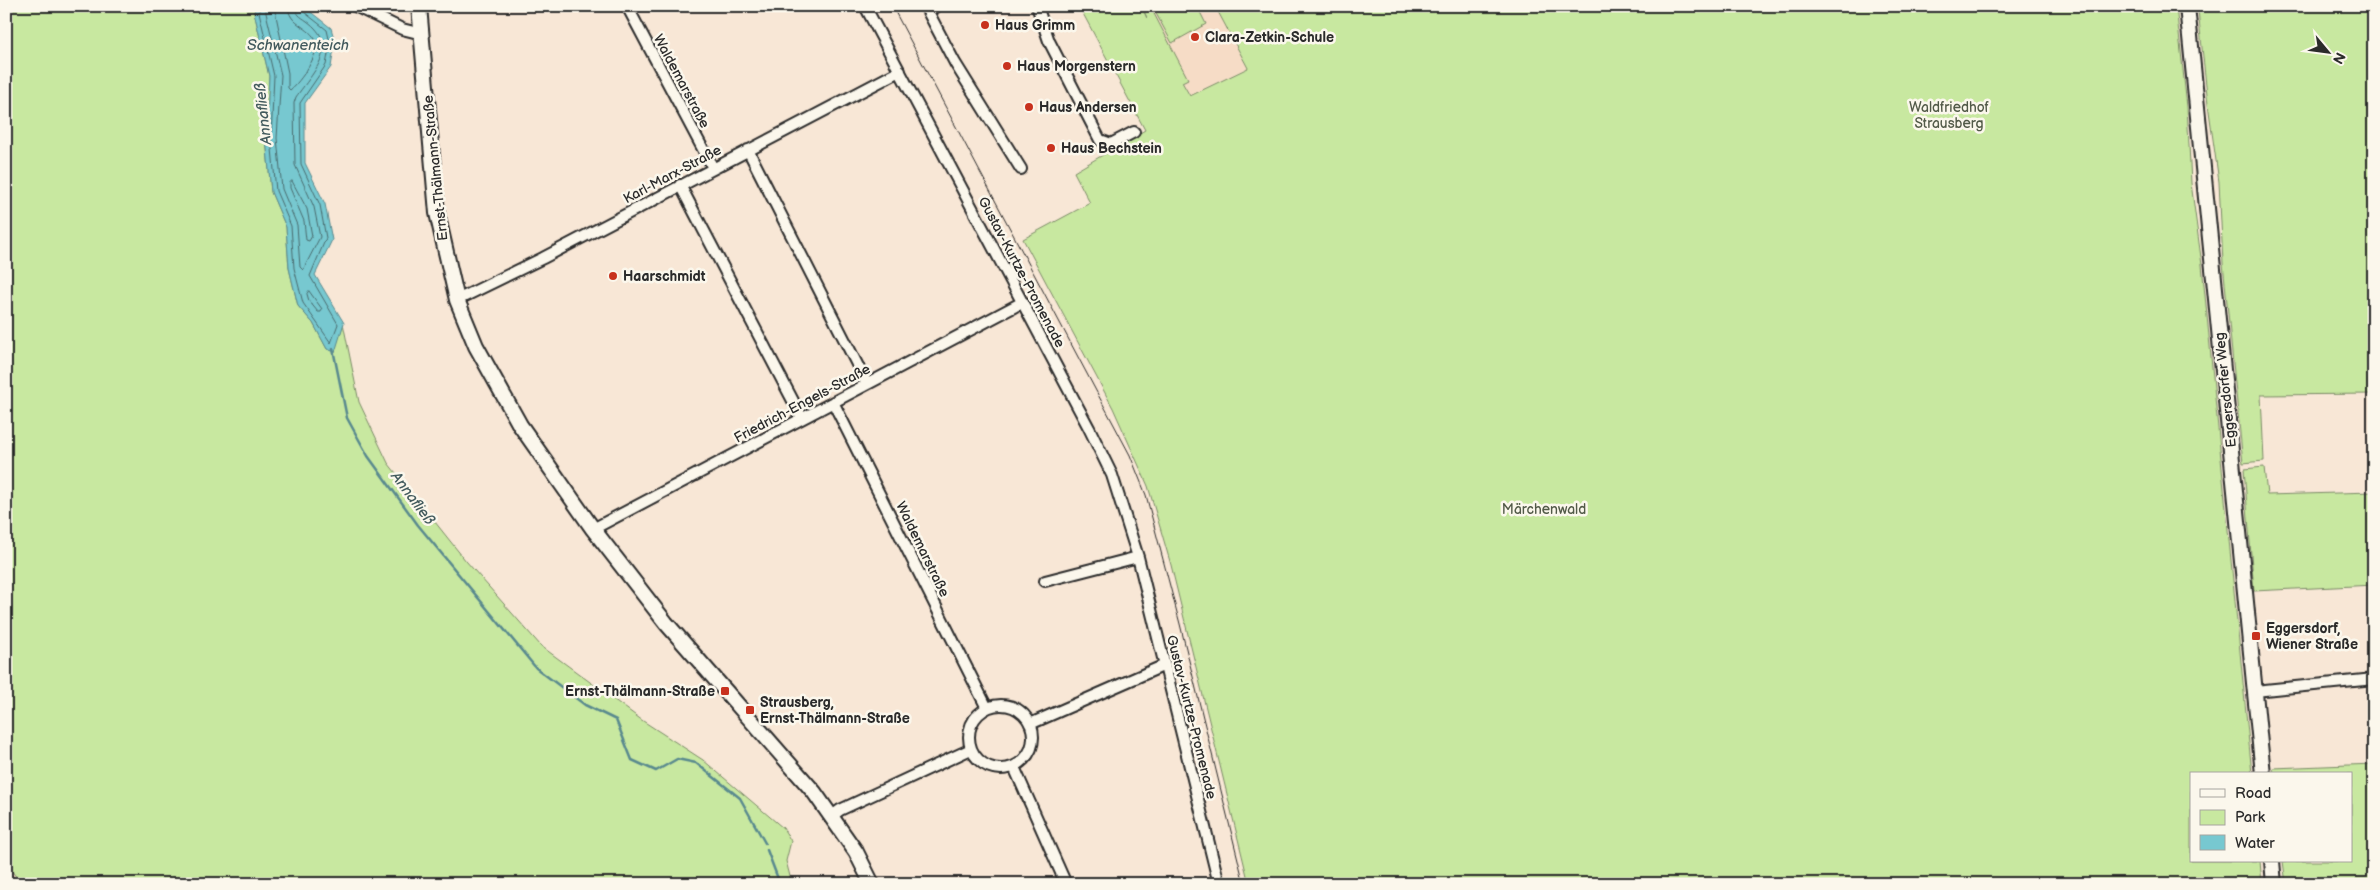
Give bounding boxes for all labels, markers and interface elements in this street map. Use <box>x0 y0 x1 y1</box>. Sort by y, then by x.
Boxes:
place label: Haus Grimm <box>995 17 1075 34</box>
marker: Haus Grimm <box>979 19 991 31</box>
north arrow <box>2302 28 2352 78</box>
place label: Clara-Zetkin-Schule <box>1205 29 1334 46</box>
street label: Waldemarstraße <box>650 31 713 131</box>
marker: Clara-Zetkin-Schule <box>1189 31 1201 43</box>
water label: Schwanenteich <box>247 36 349 55</box>
text: N <box>2329 49 2349 67</box>
place label: Haus Morgenstern <box>1017 58 1136 75</box>
marker: Haus Morgenstern <box>1001 60 1013 72</box>
water label: Annafließ <box>251 82 276 147</box>
street label: Ernst-Thälmann-Straße <box>419 94 452 242</box>
place label: Haus Andersen <box>1039 99 1137 116</box>
park label: Waldfriedhof Strausberg <box>1909 99 1990 132</box>
marker: Haus Andersen <box>1023 101 1035 113</box>
place label: Haus Bechstein <box>1061 140 1162 157</box>
street label: Karl-Marx-Straße <box>620 141 724 207</box>
marker: Haus Bechstein <box>1045 142 1057 154</box>
street label: Gustav-Kurtze-Promenade <box>975 194 1069 351</box>
place label: Haarschmidt <box>623 268 706 285</box>
marker: Haarschmidt <box>607 270 619 282</box>
street label: Eggersdorfer Weg <box>2211 332 2240 448</box>
street label: Friedrich-Engels-Straße <box>731 360 873 447</box>
water label: Annafließ <box>386 467 439 529</box>
street label: Waldemarstraße <box>892 499 953 600</box>
park label: Märchenwald <box>1502 501 1586 518</box>
place label: Eggersdorf, Wiener Straße <box>2266 620 2358 653</box>
marker: Eggersdorf, Wiener Straße <box>2250 630 2262 642</box>
street label: Gustav-Kurtze-Promenade <box>1163 633 1220 801</box>
place label: Ernst-Thälmann-Straße <box>565 683 715 700</box>
marker: Ernst-Thälmann-Straße <box>719 685 731 697</box>
place label: Strausberg, Ernst-Thälmann-Straße <box>760 694 910 727</box>
marker: Strausberg, Ernst-Thälmann-Straße <box>744 704 756 716</box>
legend <box>2190 772 2352 862</box>
text: Road <box>2235 784 2271 803</box>
text: Park <box>2235 808 2266 827</box>
text: Water <box>2235 834 2275 853</box>

